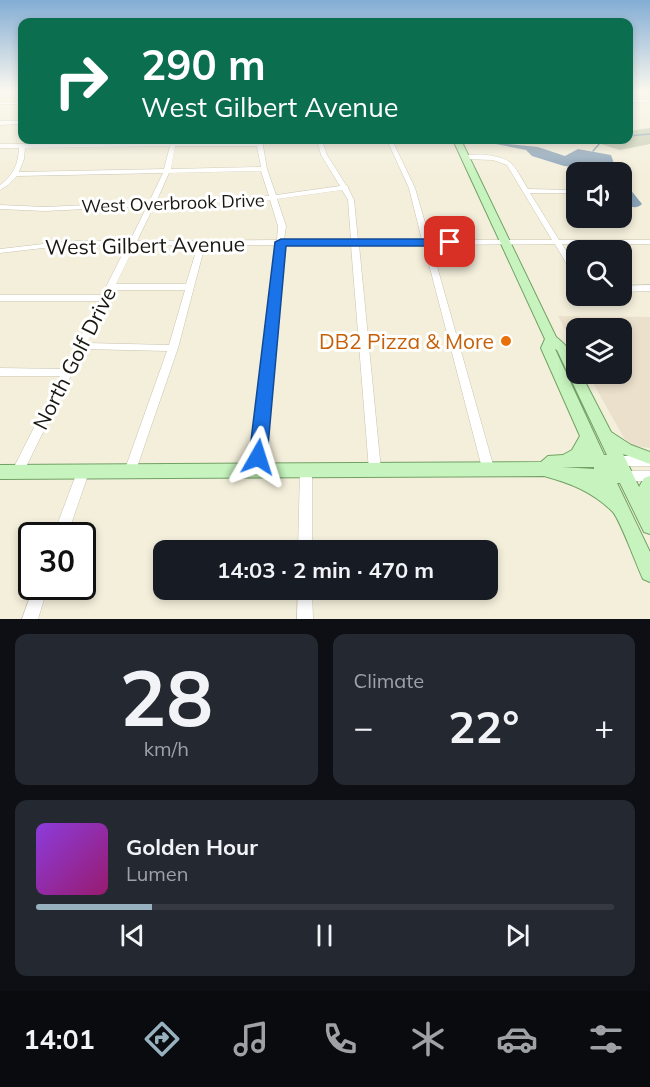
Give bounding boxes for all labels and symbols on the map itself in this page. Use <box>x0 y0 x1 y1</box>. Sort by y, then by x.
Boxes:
street label: West Overbrook Drive <box>81 188 265 218</box>
pin <box>424 216 475 267</box>
street label: West Gilbert Avenue <box>45 230 245 260</box>
street label: North Golf Drive <box>27 282 121 434</box>
place label: DB2 Pizza & More <box>319 328 494 354</box>
marker: DB2 Pizza & More <box>499 334 513 348</box>
position arrow <box>226 425 290 489</box>
speed limit sign: 30 <box>18 522 96 600</box>

